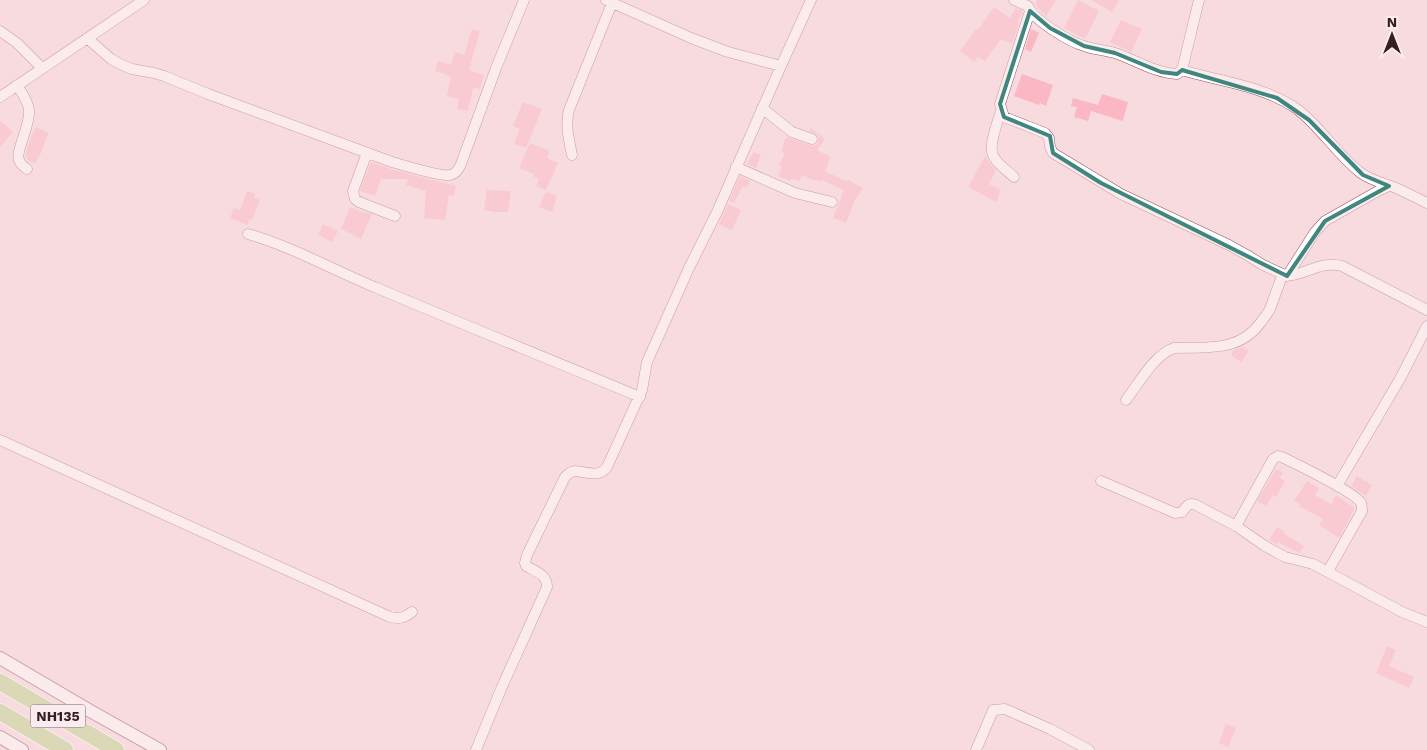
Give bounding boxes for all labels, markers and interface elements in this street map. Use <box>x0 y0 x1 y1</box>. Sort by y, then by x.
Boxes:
north arrow <box>1367 10 1417 60</box>
text: N <box>1387 14 1397 30</box>
road number: NH135 <box>30 704 86 728</box>

